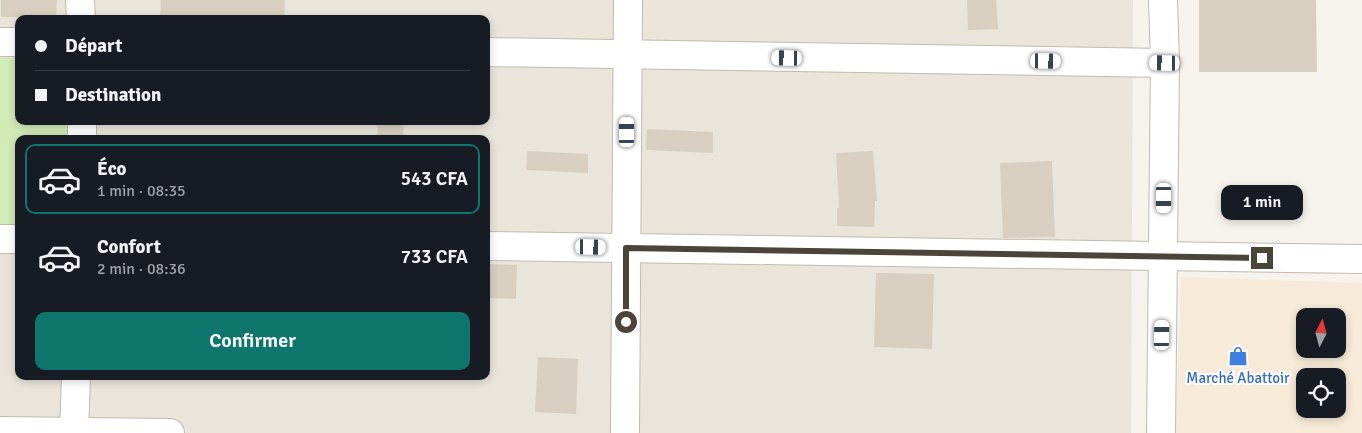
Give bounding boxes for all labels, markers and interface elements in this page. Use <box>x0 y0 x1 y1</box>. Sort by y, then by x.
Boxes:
text: Départ <box>65 34 122 58</box>
car <box>771 50 802 66</box>
car <box>1030 53 1061 69</box>
car <box>1149 55 1180 71</box>
text: Destination <box>65 83 161 107</box>
car <box>619 117 634 147</box>
icon: car <box>37 157 82 202</box>
text: Éco <box>97 157 127 181</box>
text: 543 CFA <box>401 167 468 191</box>
text: 1 min · 08:35 <box>97 181 186 201</box>
car <box>1156 183 1171 213</box>
callout: 1 min <box>1221 186 1303 220</box>
text: 1 min <box>1243 192 1281 212</box>
icon: car <box>37 235 82 280</box>
text: Confort <box>97 235 161 259</box>
car <box>575 239 606 255</box>
text: 733 CFA <box>401 245 468 269</box>
route end <box>1251 247 1273 269</box>
text: 2 min · 08:36 <box>97 259 186 279</box>
north arrow <box>1296 308 1346 358</box>
map controls <box>1296 308 1346 418</box>
route start <box>615 311 637 333</box>
button: Confirmer <box>35 312 470 370</box>
car <box>1154 320 1169 350</box>
shop icon: Marché Abattoir <box>1227 345 1249 367</box>
button: locate <box>1296 368 1346 418</box>
place label: Marché Abattoir <box>1186 369 1290 387</box>

